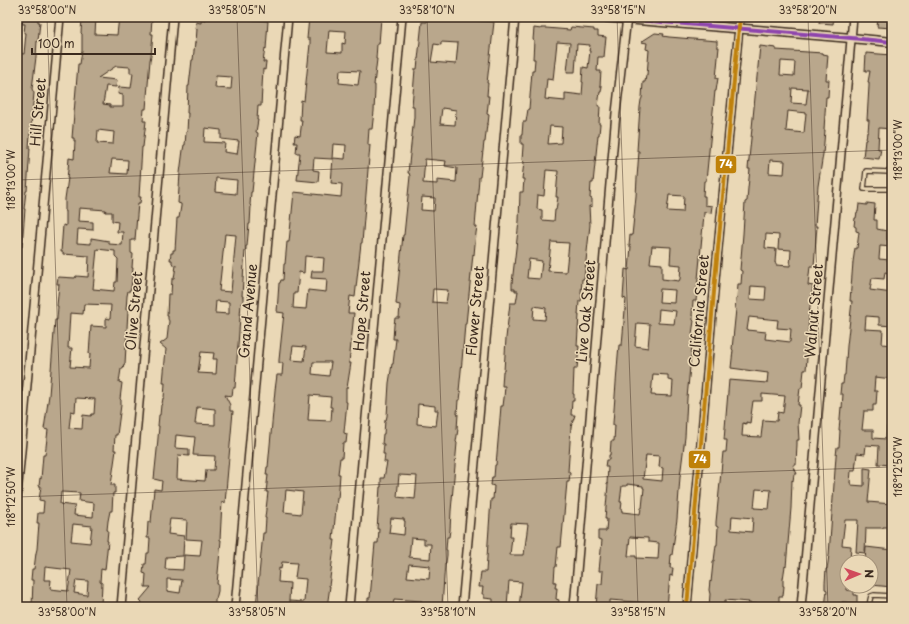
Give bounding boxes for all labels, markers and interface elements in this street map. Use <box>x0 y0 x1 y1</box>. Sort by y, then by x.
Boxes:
text: 33°58'00"N <box>18 2 76 17</box>
text: 33°58'05"N <box>208 2 266 17</box>
text: 33°58'10"N <box>399 2 455 17</box>
text: 33°58'15"N <box>590 2 646 17</box>
text: 33°58'20"N <box>779 2 837 17</box>
scale bar <box>32 30 155 56</box>
text: 100 m <box>38 34 75 52</box>
street label: Hill Street <box>24 77 51 147</box>
text: 118°13'00"W <box>890 119 905 181</box>
text: 118°13'00"W <box>3 149 18 211</box>
line badge: 74 <box>715 155 737 174</box>
text: 74 <box>719 155 733 172</box>
street label: California Street <box>683 253 714 368</box>
street label: Live Oak Street <box>571 259 600 363</box>
street label: Grand Avenue <box>233 262 262 359</box>
street label: Walnut Street <box>799 263 828 359</box>
street label: Flower Street <box>460 265 489 357</box>
street label: Olive Street <box>120 270 147 351</box>
street label: Hope Street <box>348 270 375 352</box>
text: 118°12'50"W <box>890 436 905 497</box>
line badge: 74 <box>688 450 711 469</box>
text: 74 <box>693 450 707 467</box>
text: 118°12'50"W <box>3 466 18 527</box>
north arrow <box>839 554 879 594</box>
text: N <box>861 569 878 579</box>
text: 33°58'00"N <box>38 604 96 619</box>
text: 33°58'05"N <box>228 604 286 619</box>
text: 33°58'10"N <box>420 604 476 619</box>
text: 33°58'15"N <box>610 604 666 619</box>
text: 33°58'20"N <box>799 604 857 619</box>

